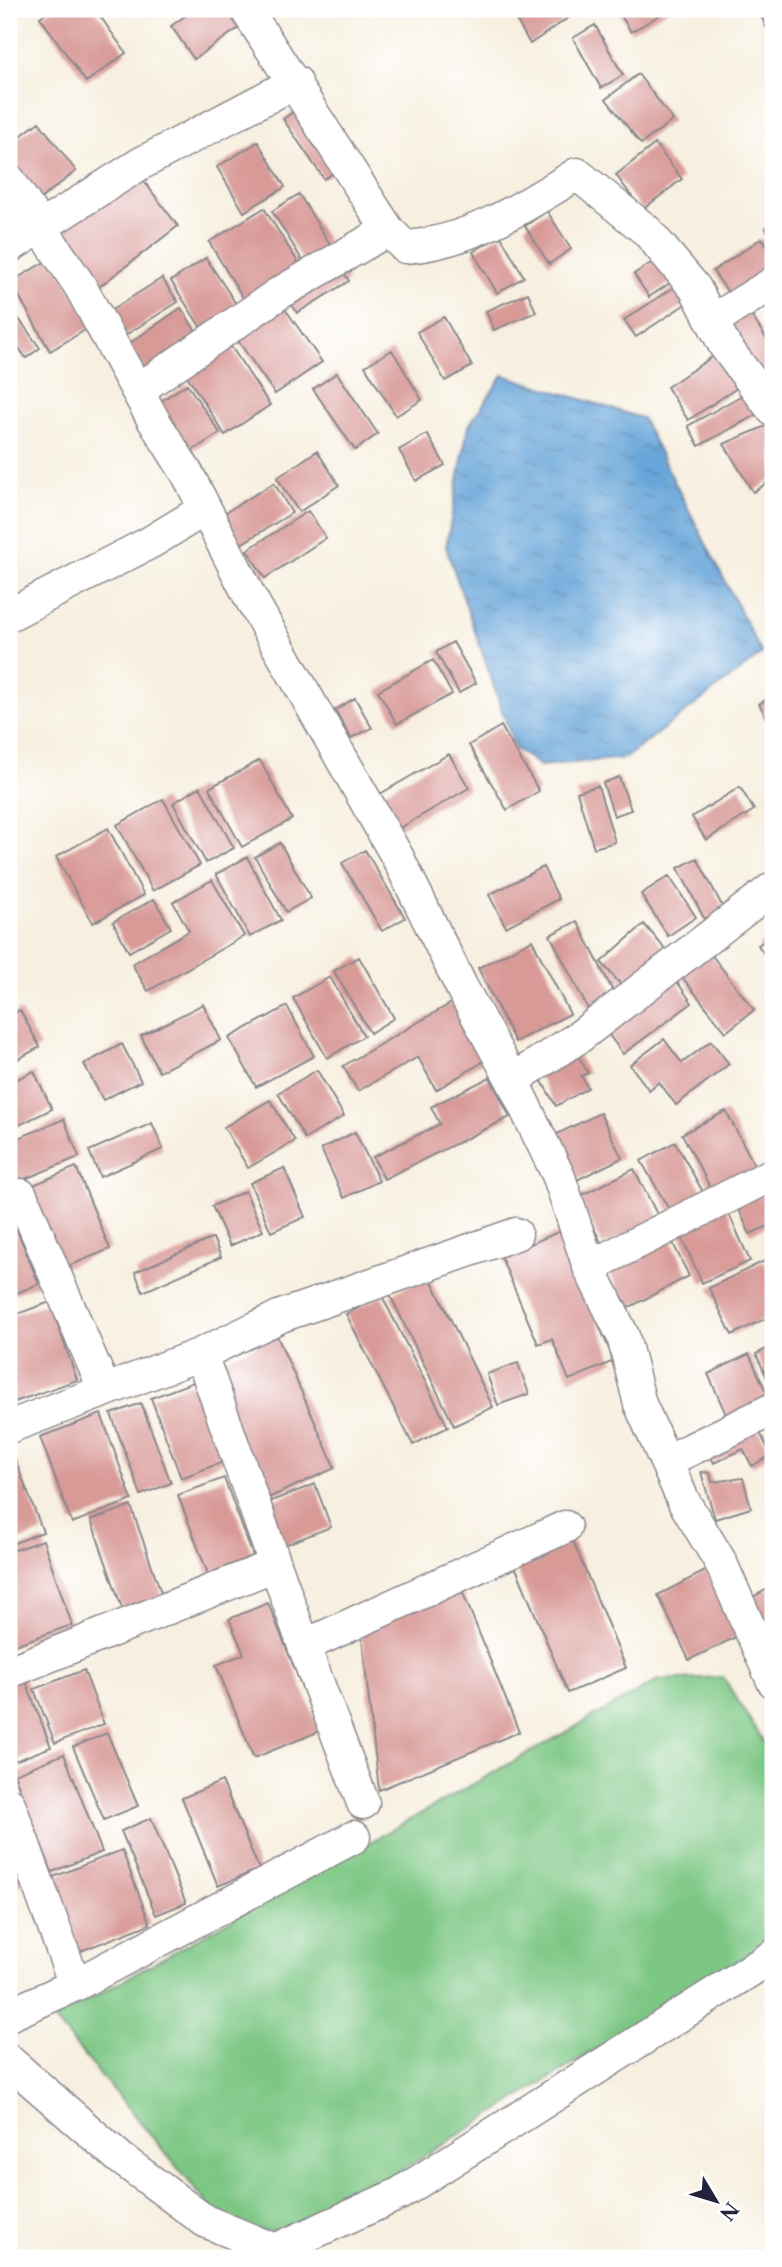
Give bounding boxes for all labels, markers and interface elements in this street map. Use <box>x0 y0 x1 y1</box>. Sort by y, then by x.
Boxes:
north arrow <box>680 2166 750 2236</box>
text: N <box>715 2198 743 2225</box>

